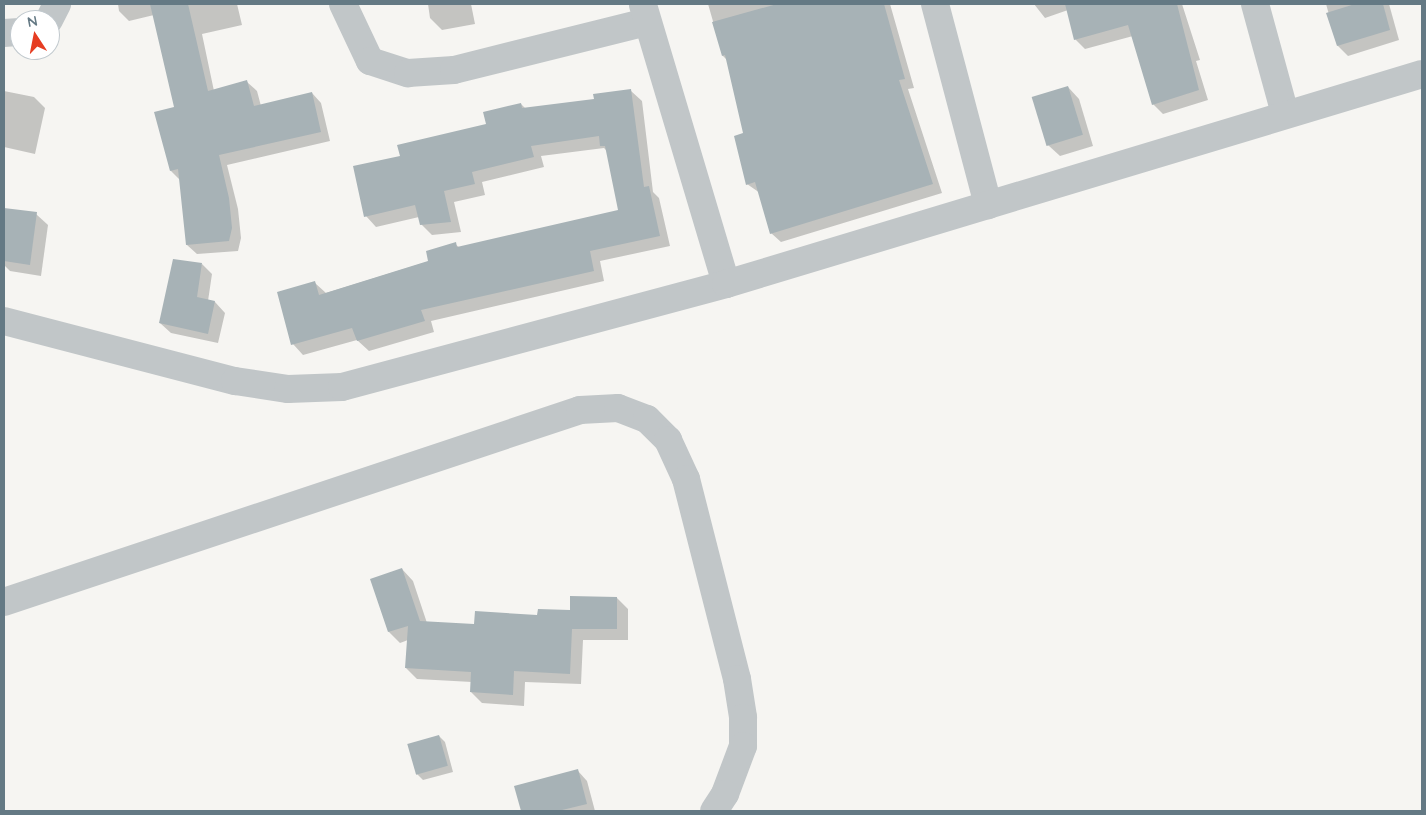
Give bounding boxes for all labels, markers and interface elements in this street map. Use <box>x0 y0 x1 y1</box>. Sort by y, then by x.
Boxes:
north arrow <box>10 10 60 60</box>
text: N <box>26 11 39 31</box>

